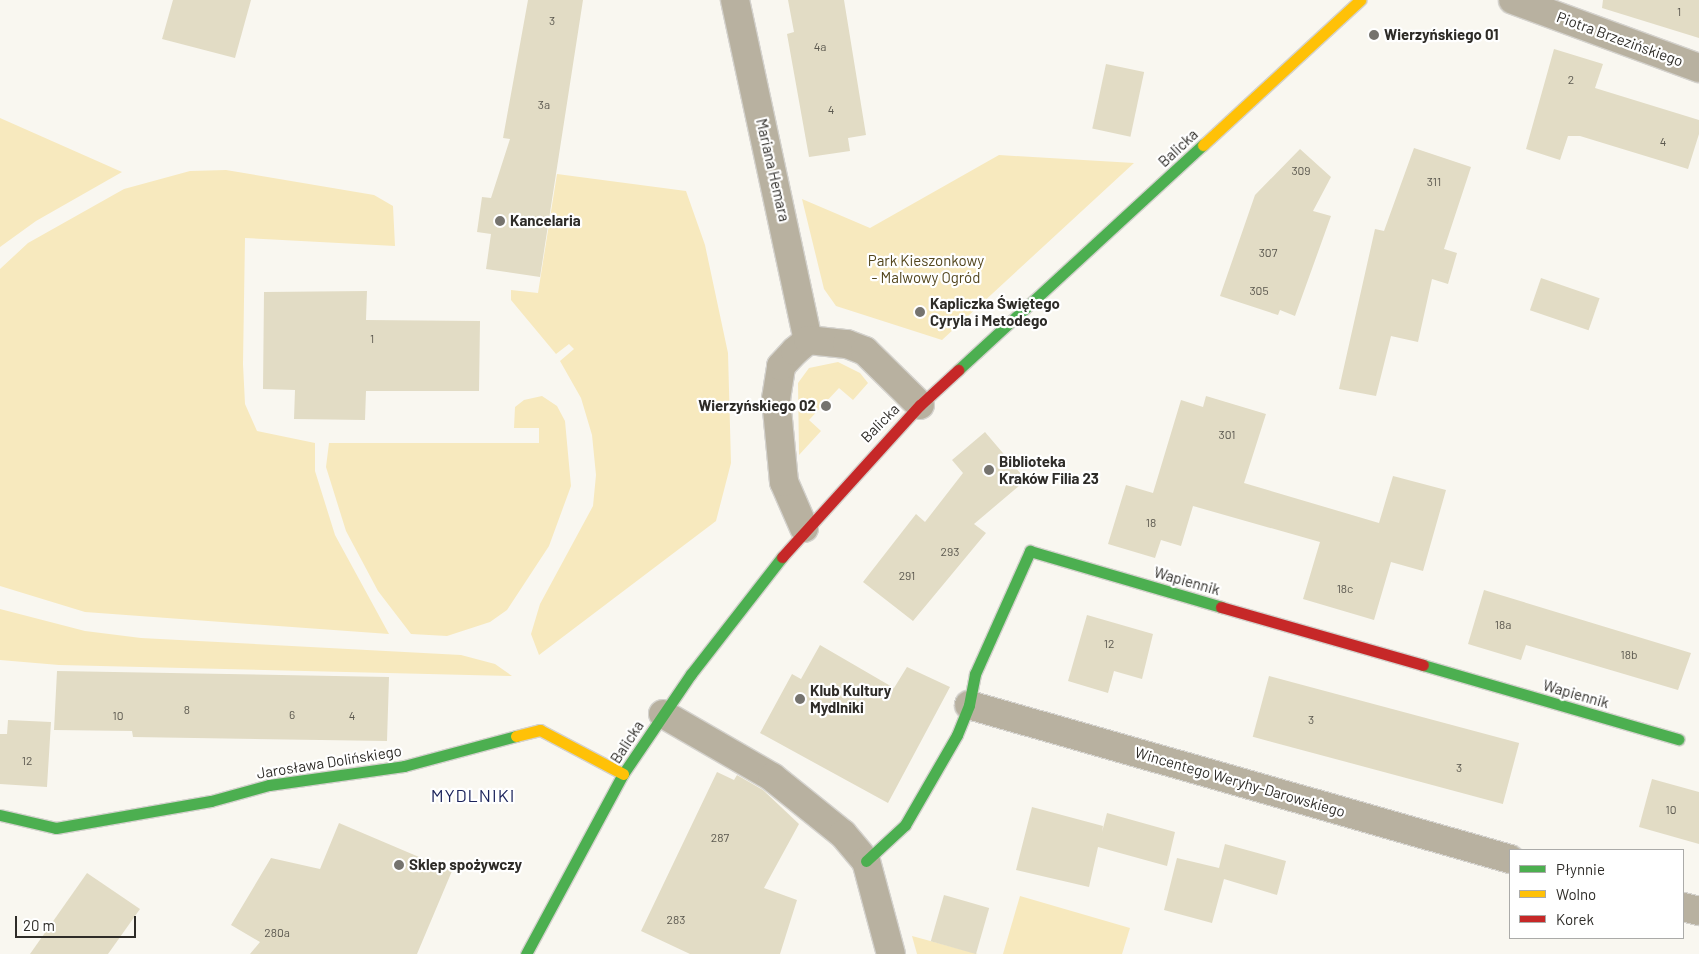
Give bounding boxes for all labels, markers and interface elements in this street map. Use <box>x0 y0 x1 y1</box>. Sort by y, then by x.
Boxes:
house number: 1 <box>1677 5 1681 19</box>
street label: Piotra Brzezińskiego <box>1554 8 1686 70</box>
house number: 3 <box>549 14 555 28</box>
place label: Wierzyńskiego 01 <box>1384 26 1499 44</box>
marker: Wierzyńskiego 01 <box>1368 29 1380 41</box>
house number: 4a <box>814 40 826 54</box>
house number: 2 <box>1568 73 1574 87</box>
house number: 3a <box>538 98 550 112</box>
house number: 4 <box>828 103 834 117</box>
street label: Mariana Hemara <box>752 117 794 223</box>
street label: Balicka <box>1155 125 1201 171</box>
house number: 4 <box>1660 135 1666 149</box>
house number: 309 <box>1291 164 1311 178</box>
house number: 311 <box>1427 175 1441 189</box>
place label: Kancelaria <box>510 212 581 230</box>
marker: Kancelaria <box>494 215 506 227</box>
house number: 307 <box>1259 246 1277 260</box>
park label: Park Kieszonkowy - Malwowy Ogród <box>868 251 984 286</box>
house number: 305 <box>1249 284 1269 298</box>
place label: Kapliczka Świętego Cyryla i Metodego <box>930 294 1060 329</box>
marker: Kapliczka Świętego Cyryla i Metodego <box>914 306 926 318</box>
house number: 1 <box>370 332 374 346</box>
place label: Wierzyńskiego 02 <box>698 397 816 415</box>
marker: Wierzyńskiego 02 <box>820 400 832 412</box>
street label: Balicka <box>857 400 903 446</box>
house number: 301 <box>1219 428 1235 442</box>
place label: Biblioteka Kraków Filia 23 <box>999 452 1099 487</box>
marker: Biblioteka Kraków Filia 23 <box>983 464 995 476</box>
house number: 18 <box>1146 516 1156 530</box>
house number: 293 <box>941 545 959 559</box>
street label: Wapiennik <box>1152 563 1222 599</box>
house number: 291 <box>899 569 915 583</box>
house number: 18c <box>1337 582 1353 596</box>
house number: 18a <box>1495 618 1511 632</box>
house number: 12 <box>1104 637 1114 651</box>
house number: 18b <box>1620 648 1638 662</box>
street label: Wapiennik <box>1541 676 1611 712</box>
place label: Klub Kultury Mydlniki <box>810 681 891 716</box>
marker: Klub Kultury Mydlniki <box>794 693 806 705</box>
house number: 8 <box>184 703 190 717</box>
house number: 6 <box>289 708 295 722</box>
house number: 10 <box>113 709 123 723</box>
house number: 4 <box>349 709 355 723</box>
house number: 3 <box>1308 713 1314 727</box>
street label: Balicka <box>607 717 647 767</box>
street label: Jarosława Dolińskiego <box>255 742 403 782</box>
street label: Wincentego Weryhy-Darowskiego <box>1133 743 1347 821</box>
house number: 12 <box>22 754 32 768</box>
house number: 3 <box>1456 761 1462 775</box>
district label: MYDLNIKI <box>430 784 516 806</box>
house number: 10 <box>1666 803 1676 817</box>
house number: 287 <box>711 831 729 845</box>
legend <box>1509 849 1684 939</box>
place label: Sklep spożywczy <box>409 856 522 874</box>
marker: Sklep spożywczy <box>393 859 405 871</box>
text: Płynnie <box>1556 860 1605 878</box>
text: Wolno <box>1556 885 1596 903</box>
scale bar <box>18 906 139 938</box>
text: Korek <box>1556 910 1594 928</box>
house number: 283 <box>667 913 685 927</box>
text: 20 m <box>23 916 55 934</box>
house number: 280a <box>264 926 290 940</box>

